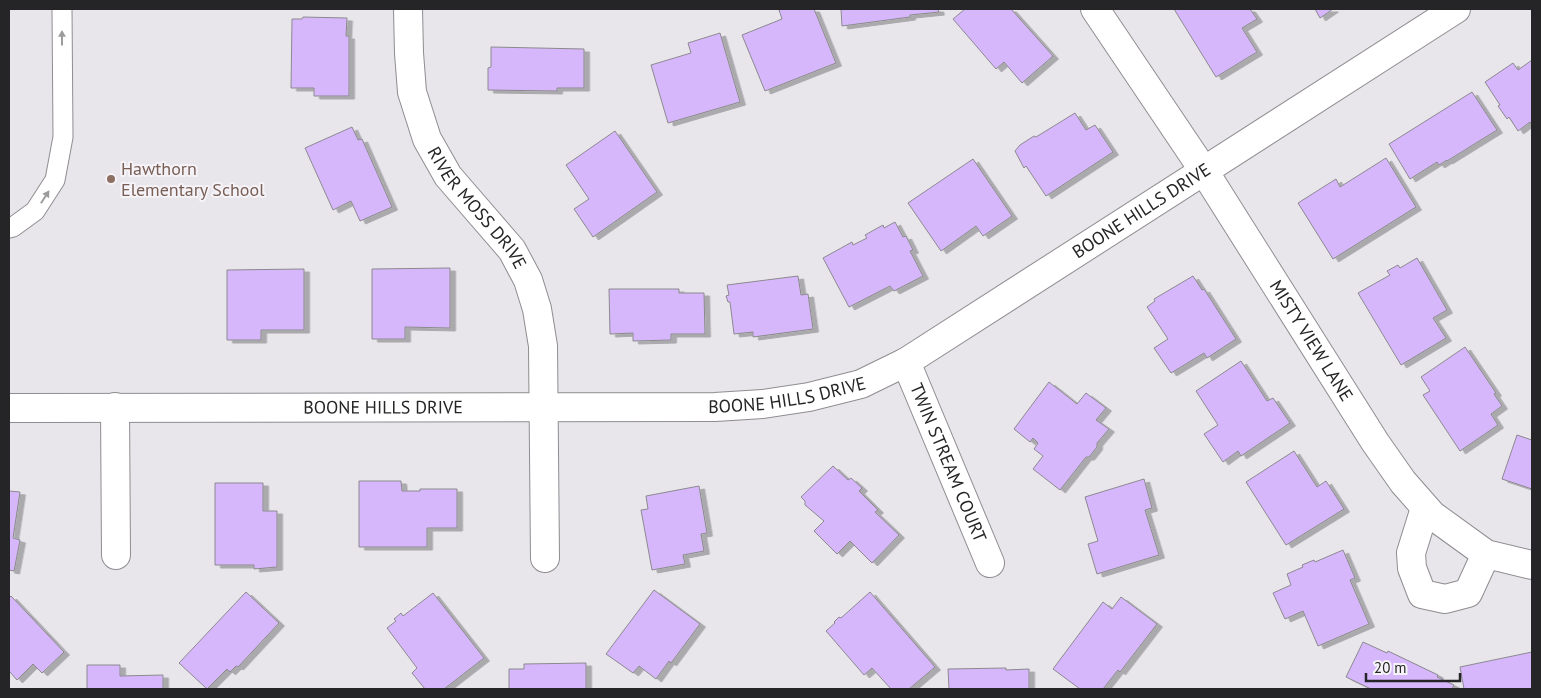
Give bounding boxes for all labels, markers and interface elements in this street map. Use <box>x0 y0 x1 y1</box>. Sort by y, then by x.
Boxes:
one-way arrow <box>58 30 66 46</box>
street label: RIVER MOSS DRIVE <box>423 142 532 273</box>
place label: Hawthorn Elementary School <box>121 157 265 201</box>
street label: BOONE HILLS DRIVE <box>1068 158 1215 263</box>
marker: Hawthorn Elementary School <box>105 173 117 185</box>
one-way arrow <box>40 190 49 203</box>
street label: MISTY VIEW LANE <box>1265 276 1358 405</box>
street label: BOONE HILLS DRIVE <box>708 371 868 418</box>
street label: TWIN STREAM COURT <box>905 379 992 545</box>
street label: BOONE HILLS DRIVE <box>303 395 463 419</box>
scale bar <box>1366 650 1460 682</box>
text: 20 m <box>1374 658 1407 677</box>

